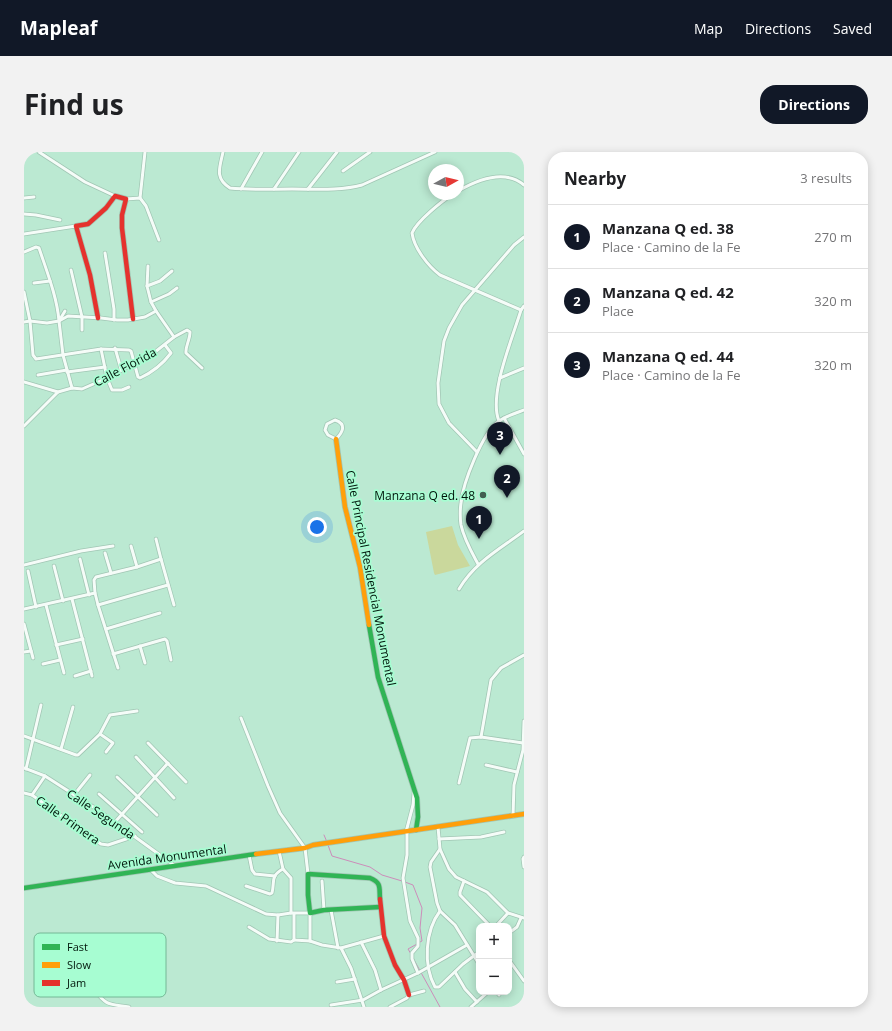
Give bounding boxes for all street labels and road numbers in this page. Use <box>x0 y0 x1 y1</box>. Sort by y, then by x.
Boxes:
street label: Calle Florida <box>91 343 159 391</box>
street label: Calle Principal Residencial Monumental <box>342 469 400 687</box>
street label: Calle Segunda <box>64 785 138 843</box>
street label: Calle Primera <box>33 792 103 848</box>
street label: Avenida Monumental <box>107 840 227 874</box>

